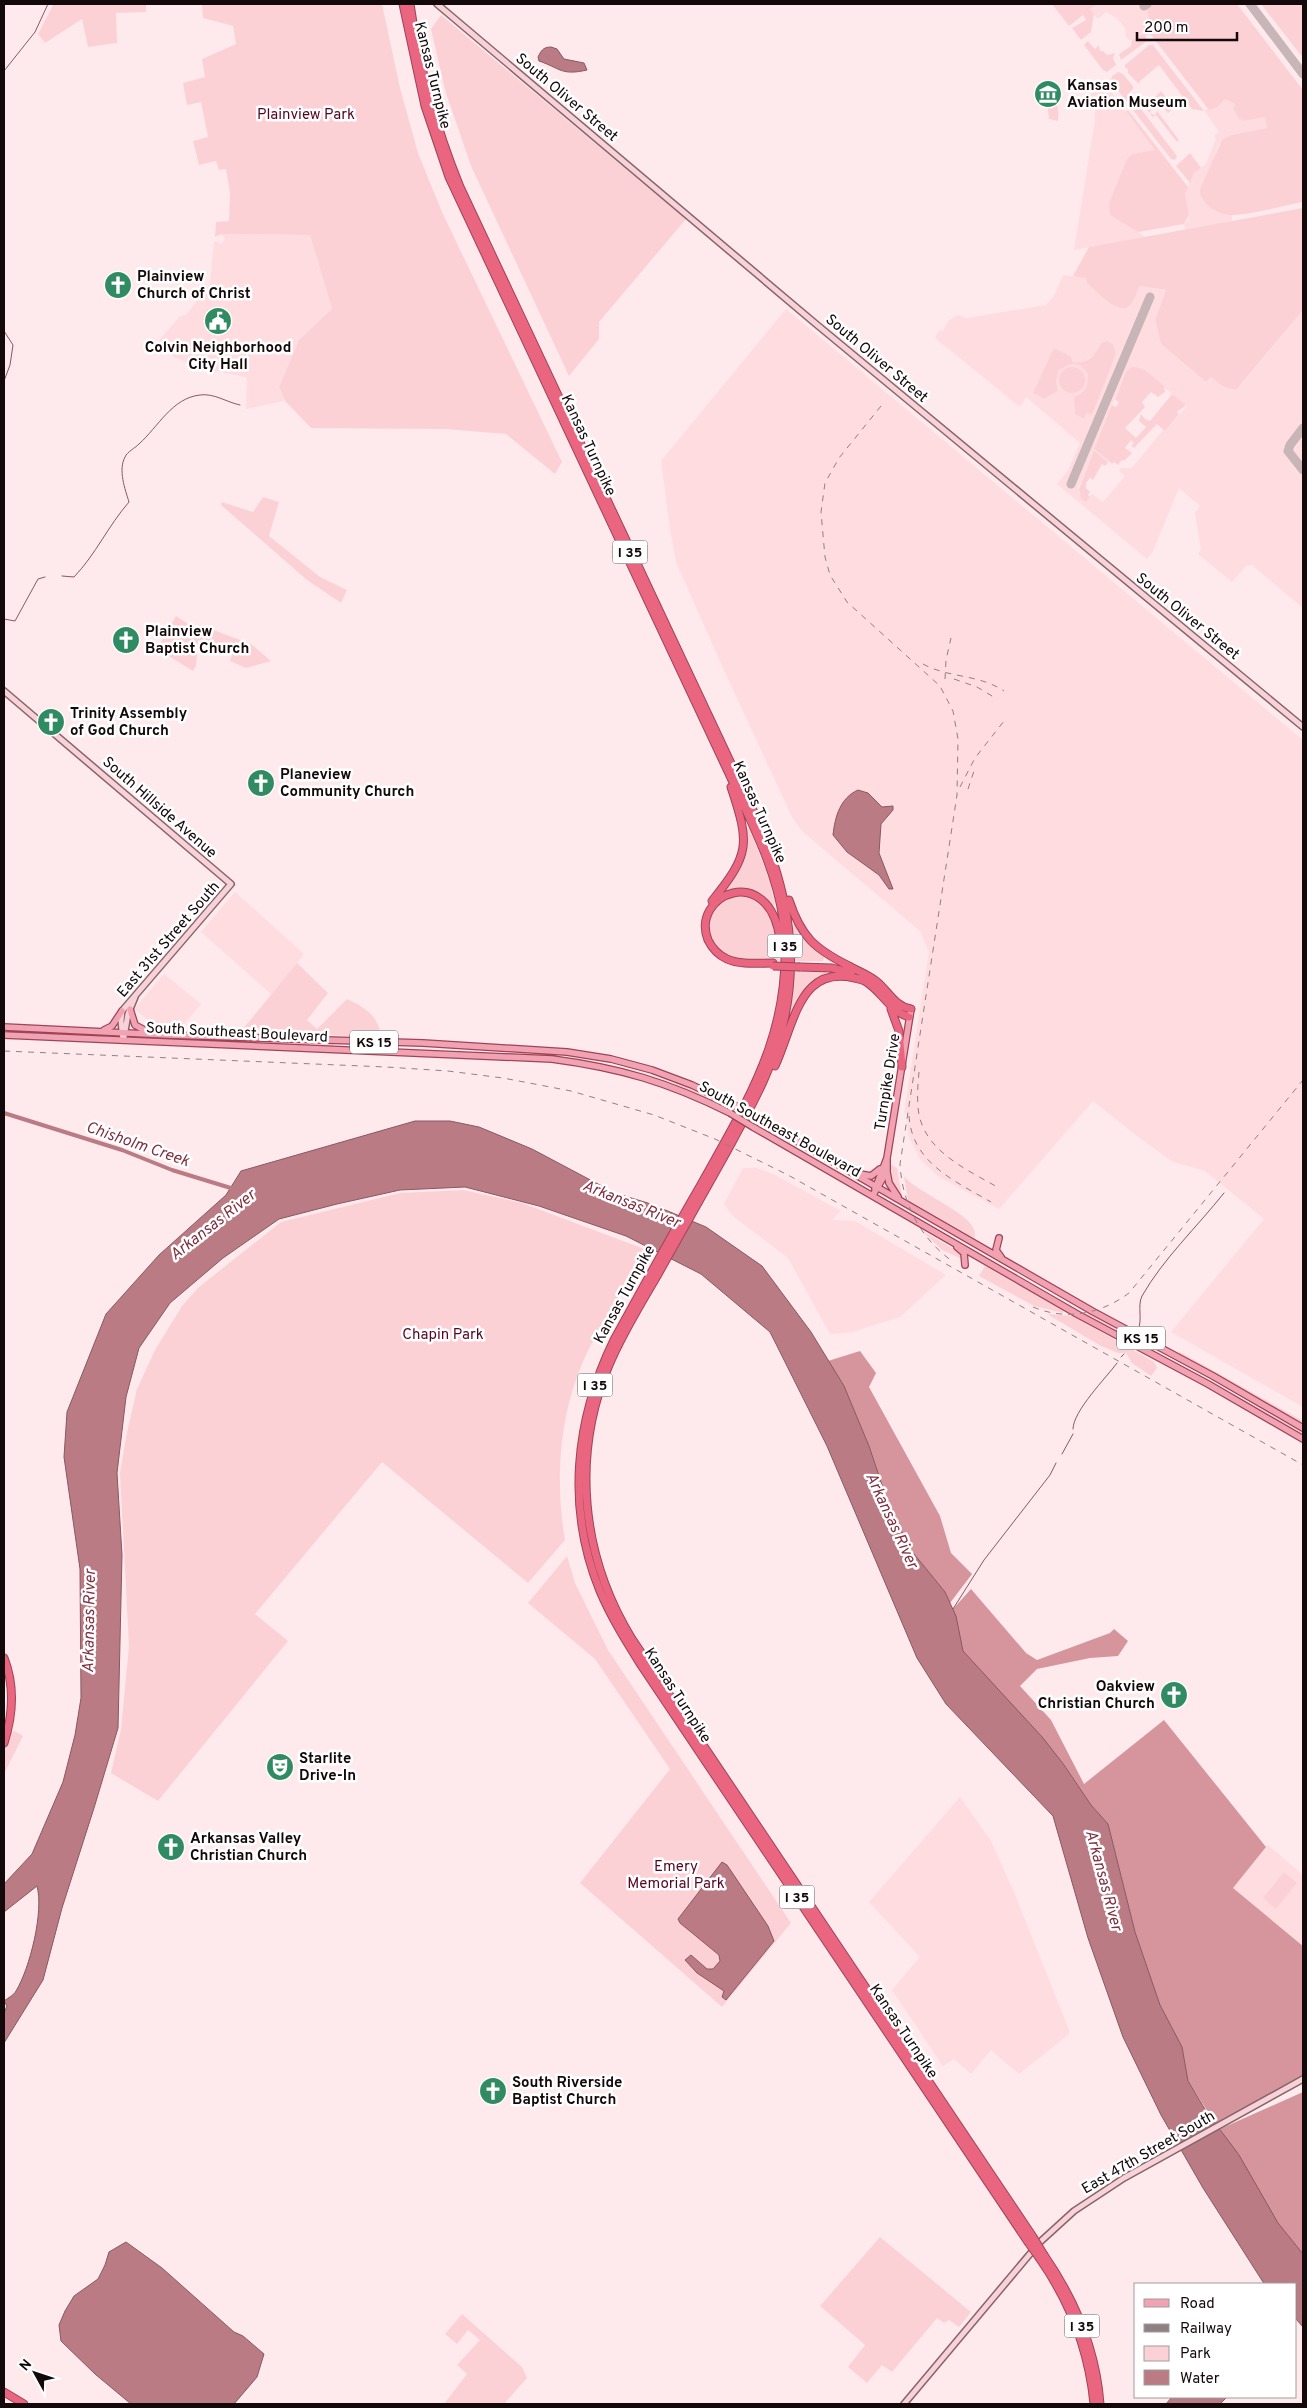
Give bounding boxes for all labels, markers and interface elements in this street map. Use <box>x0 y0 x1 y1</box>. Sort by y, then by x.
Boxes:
scale bar <box>1137 10 1237 42</box>
text: 200 m <box>1144 19 1189 38</box>
street label: Kansas Turnpike <box>409 20 454 131</box>
street label: South Oliver Street <box>511 50 621 147</box>
place label: Kansas Aviation Museum <box>1067 77 1187 113</box>
museum icon: Kansas Aviation Museum <box>1033 79 1063 109</box>
park label: Plainview Park <box>257 106 355 125</box>
place label: Plainview Church of Christ <box>137 268 251 304</box>
church icon: Plainview Church of Christ <box>103 270 133 300</box>
public building icon: Colvin Neighborhood City Hall <box>203 306 233 336</box>
street label: South Oliver Street <box>821 311 931 408</box>
place label: Colvin Neighborhood City Hall <box>145 339 291 375</box>
street label: Kansas Turnpike <box>556 392 619 499</box>
road number: I 35 <box>612 540 648 564</box>
street label: South Oliver Street <box>1131 569 1243 665</box>
place label: Plainview Baptist Church <box>145 623 249 659</box>
church icon: Plainview Baptist Church <box>111 625 141 655</box>
place label: Trinity Assembly of God Church <box>70 705 188 741</box>
church icon: Trinity Assembly of God Church <box>36 707 66 737</box>
street label: South Hillside Avenue <box>98 753 220 863</box>
street label: Kansas Turnpike <box>728 759 790 867</box>
place label: Planeview Community Church <box>280 766 414 802</box>
church icon: Planeview Community Church <box>246 768 276 798</box>
street label: East 31st Street South <box>114 878 225 1002</box>
road number: I 35 <box>768 934 802 958</box>
street label: South Southeast Boulevard <box>145 1019 328 1048</box>
road number: KS 15 <box>350 1030 398 1054</box>
street label: Turnpike Drive <box>871 1032 906 1132</box>
street label: South Southeast Boulevard <box>695 1078 864 1183</box>
water label: Chisholm Creek <box>83 1118 193 1172</box>
water label: Arkansas River <box>579 1176 685 1234</box>
water label: Arkansas River <box>166 1185 262 1265</box>
street label: Kansas Turnpike <box>590 1242 660 1347</box>
park label: Chapin Park <box>402 1326 484 1345</box>
road number: KS 15 <box>1117 1326 1165 1350</box>
road number: I 35 <box>578 1374 612 1396</box>
water label: Arkansas River <box>860 1470 923 1574</box>
water label: Arkansas River <box>79 1567 101 1673</box>
street label: Kansas Turnpike <box>639 1645 715 1747</box>
place label: Oakview Christian Church <box>1038 1678 1155 1714</box>
church icon: Oakview Christian Church <box>1159 1680 1189 1710</box>
place label: Starlite Drive-In <box>299 1750 356 1786</box>
theatre icon: Starlite Drive-In <box>265 1752 295 1782</box>
water label: Arkansas River <box>1080 1828 1127 1935</box>
place label: Arkansas Valley Christian Church <box>190 1830 307 1866</box>
church icon: Arkansas Valley Christian Church <box>156 1832 186 1862</box>
park label: Emery Memorial Park <box>627 1858 725 1894</box>
road number: I 35 <box>780 1885 814 1908</box>
street label: Kansas Turnpike <box>864 1981 941 2083</box>
place label: South Riverside Baptist Church <box>512 2074 622 2110</box>
church icon: South Riverside Baptist Church <box>478 2076 508 2106</box>
street label: East 47th Street South <box>1079 2107 1219 2199</box>
legend <box>1134 2283 1297 2398</box>
text: Road <box>1180 2295 1215 2314</box>
road number: I 35 <box>1064 2314 1100 2338</box>
text: Railway <box>1180 2320 1232 2339</box>
text: Park <box>1180 2345 1211 2364</box>
north arrow <box>10 2348 60 2398</box>
text: N <box>16 2356 36 2375</box>
text: Water <box>1180 2370 1220 2389</box>

